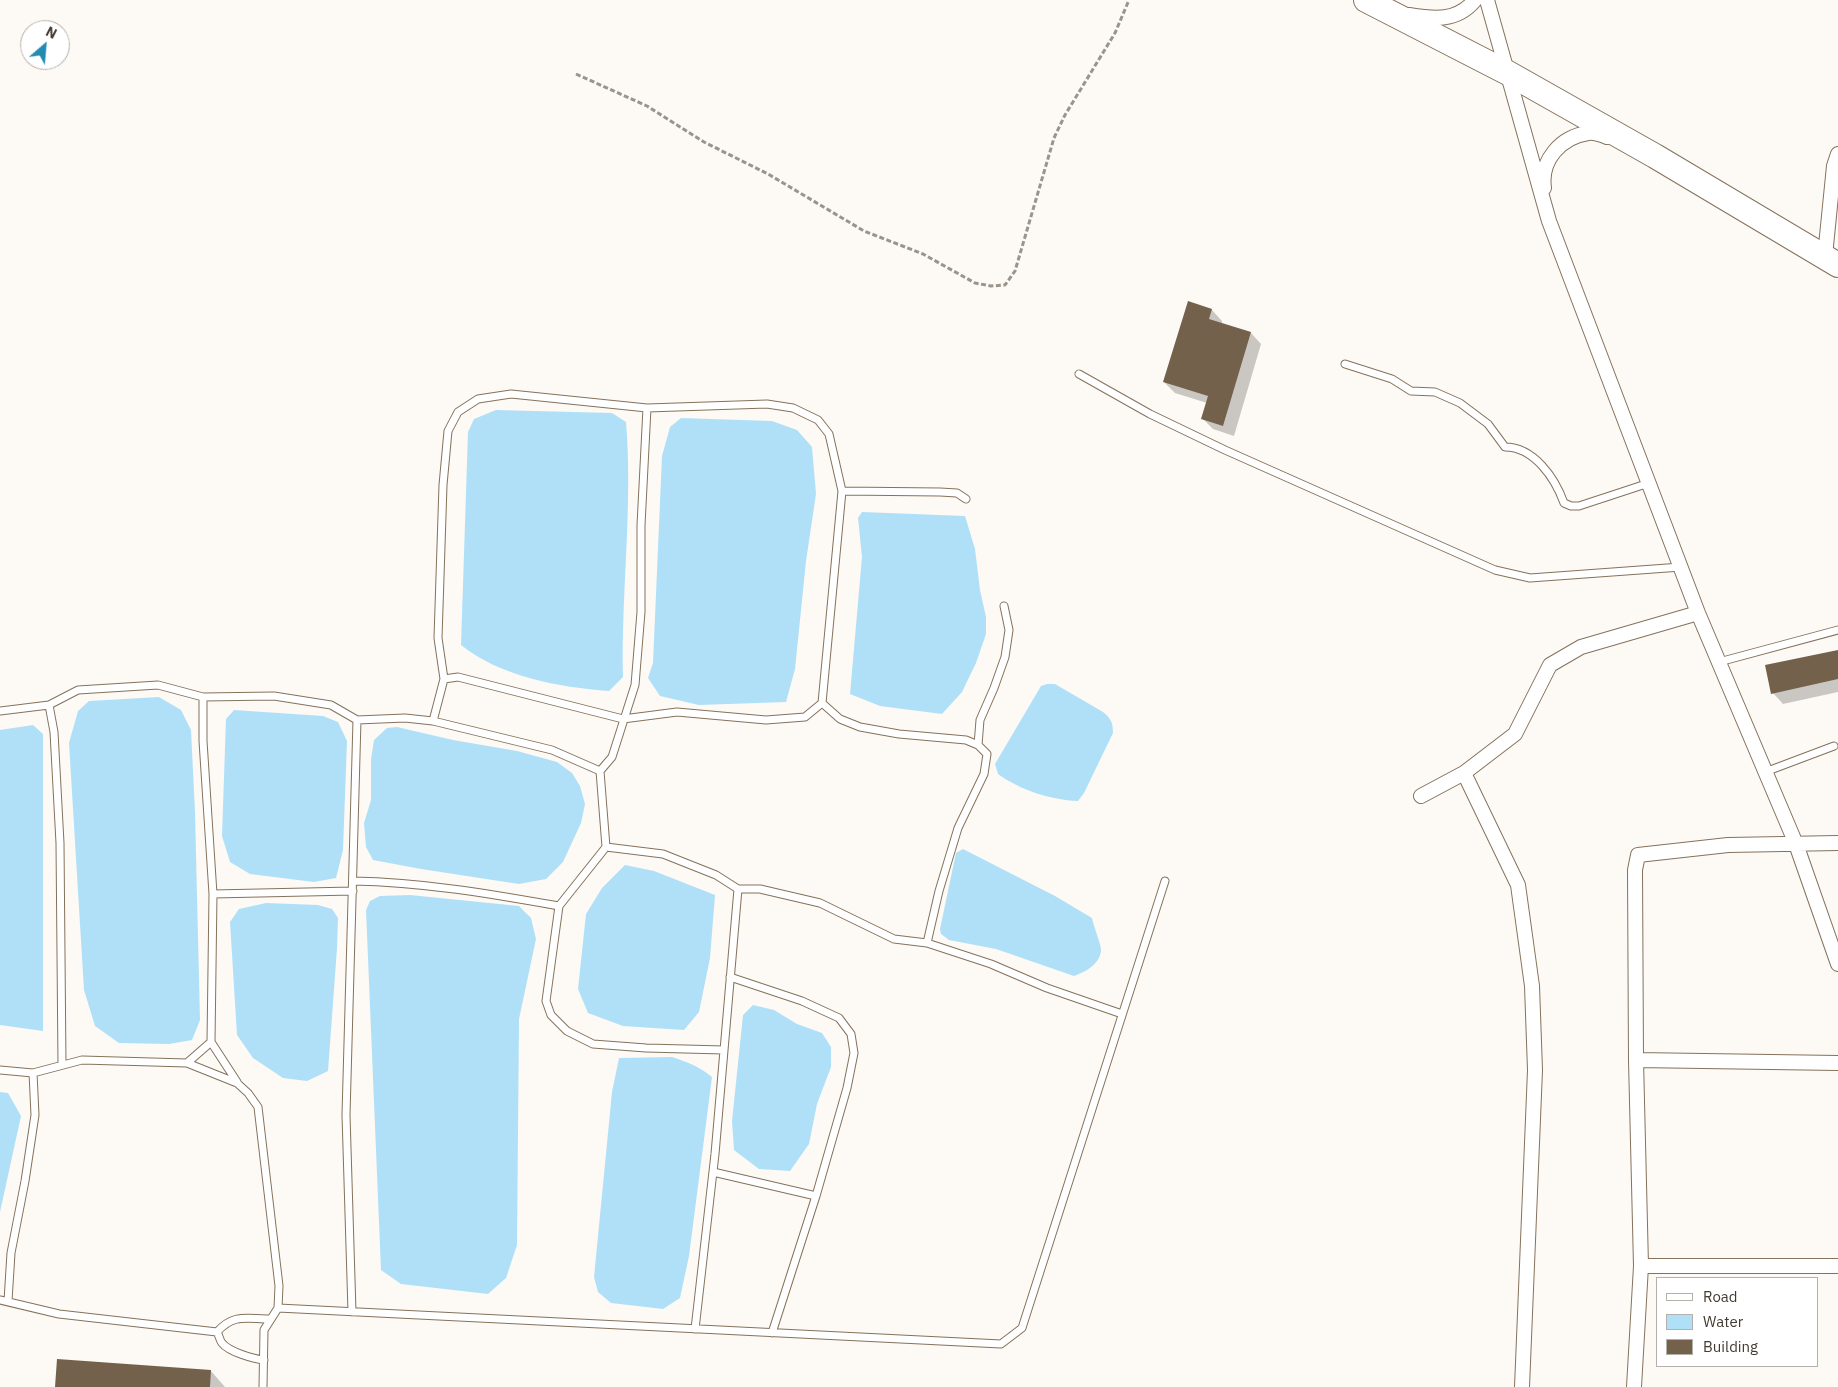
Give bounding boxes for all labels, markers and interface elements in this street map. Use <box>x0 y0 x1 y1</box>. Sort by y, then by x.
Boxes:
north arrow <box>20 20 70 70</box>
text: N <box>43 22 60 43</box>
legend <box>1656 1277 1818 1367</box>
text: Road <box>1703 1287 1738 1306</box>
text: Water <box>1703 1312 1743 1331</box>
text: Building <box>1703 1337 1758 1356</box>

